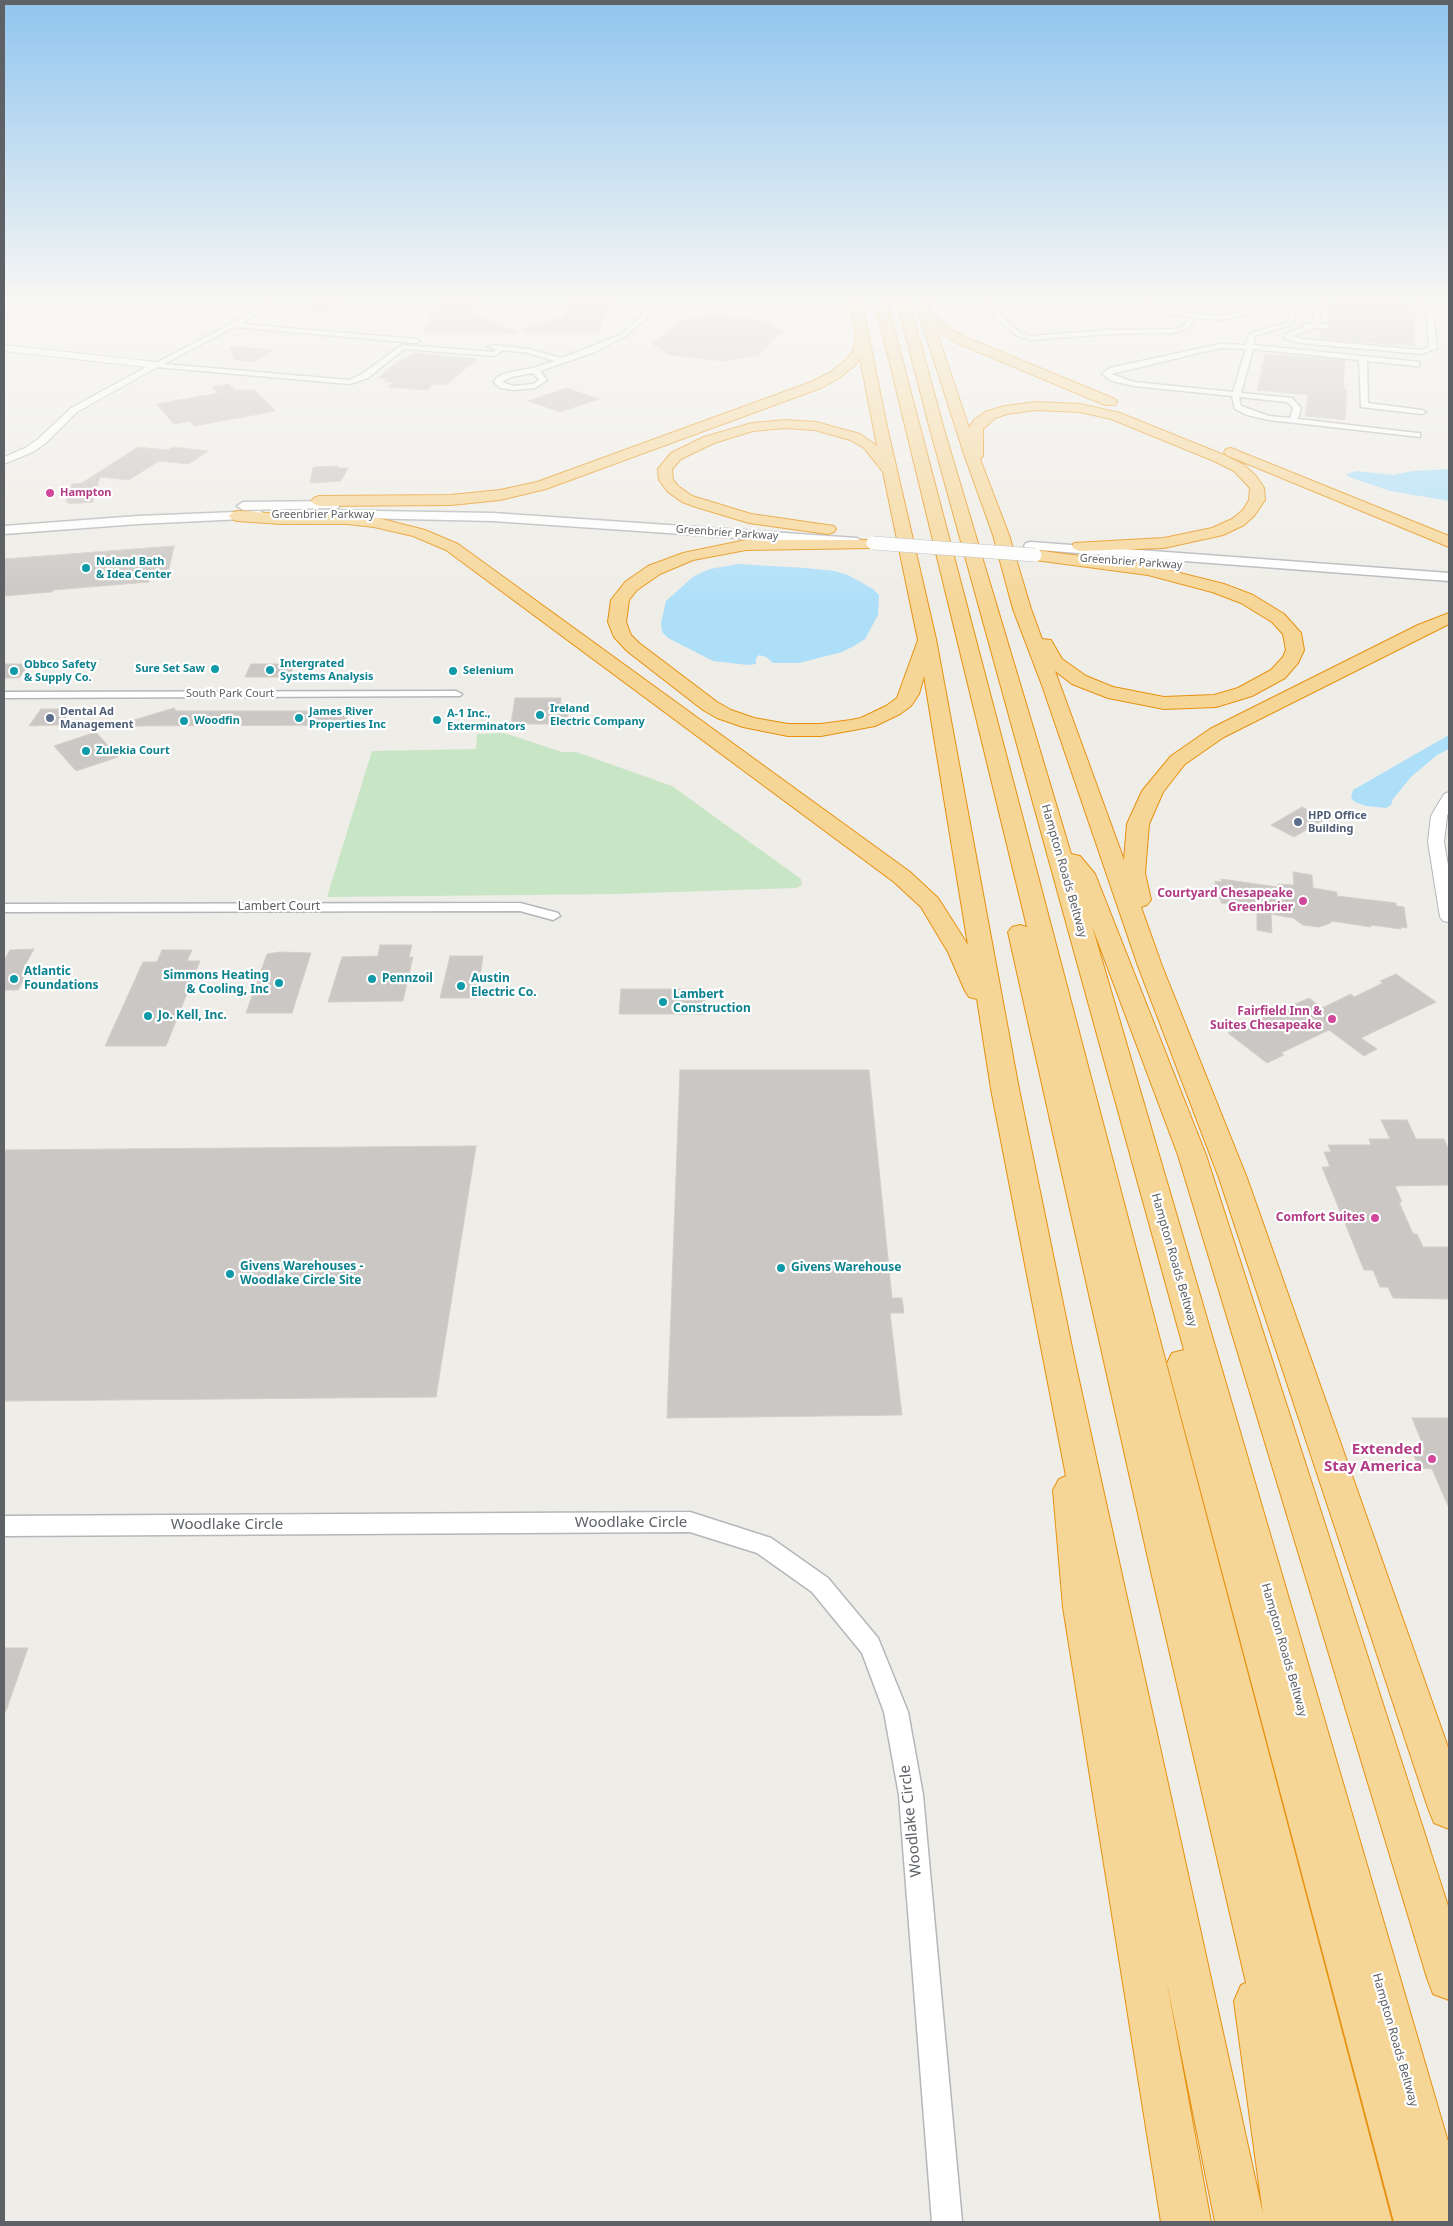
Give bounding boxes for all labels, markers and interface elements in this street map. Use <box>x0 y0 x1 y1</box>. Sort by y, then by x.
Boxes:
place label: Hampton <box>60 486 111 500</box>
marker: Hampton <box>44 487 56 499</box>
street label: Greenbrier Parkway <box>272 508 374 522</box>
street label: Greenbrier Parkway <box>675 523 779 543</box>
street label: Greenbrier Parkway <box>1079 552 1183 572</box>
place label: Noland Bath & Idea Center <box>96 555 171 581</box>
marker: Noland Bath & Idea Center <box>80 562 92 574</box>
place label: Intergrated Systems Analysis <box>280 657 374 683</box>
place label: Obbco Safety & Supply Co. <box>24 658 97 684</box>
place label: Sure Set Saw <box>135 662 205 676</box>
marker: Sure Set Saw <box>209 663 221 675</box>
marker: Intergrated Systems Analysis <box>264 664 276 676</box>
place label: Selenium <box>463 664 514 678</box>
marker: Obbco Safety & Supply Co. <box>8 665 20 677</box>
marker: Selenium <box>447 665 459 677</box>
street label: South Park Court <box>186 687 274 701</box>
place label: Ireland Electric Company <box>550 702 645 728</box>
place label: Dental Ad Management <box>60 705 133 731</box>
place label: James River Properties Inc <box>309 705 386 731</box>
place label: A-1 Inc., Exterminators <box>447 707 526 733</box>
marker: Ireland Electric Company <box>534 709 546 721</box>
marker: Dental Ad Management <box>44 712 56 724</box>
marker: James River Properties Inc <box>293 712 305 724</box>
place label: Woodfin <box>194 714 240 728</box>
marker: A-1 Inc., Exterminators <box>431 714 443 726</box>
marker: Woodfin <box>178 715 190 727</box>
place label: Zulekia Court <box>96 744 170 758</box>
marker: Zulekia Court <box>80 745 92 757</box>
street label: Hampton Roads Beltway <box>1038 803 1090 939</box>
place label: HPD Office Building <box>1308 809 1367 835</box>
marker: HPD Office Building <box>1292 816 1304 828</box>
place label: Courtyard Chesapeake Greenbrier <box>1157 887 1293 915</box>
marker: Courtyard Chesapeake Greenbrier <box>1297 895 1309 907</box>
street label: Lambert Court <box>238 900 320 914</box>
place label: Atlantic Foundations <box>24 965 99 993</box>
place label: Simmons Heating & Cooling, Inc <box>163 969 269 997</box>
place label: Pennzoil <box>382 972 433 986</box>
place label: Austin Electric Co. <box>471 972 537 1000</box>
marker: Atlantic Foundations <box>8 973 20 985</box>
marker: Pennzoil <box>366 973 378 985</box>
marker: Simmons Heating & Cooling, Inc <box>273 977 285 989</box>
marker: Austin Electric Co. <box>455 980 467 992</box>
place label: Lambert Construction <box>673 988 751 1016</box>
marker: Lambert Construction <box>657 996 669 1008</box>
place label: Fairfield Inn & Suites Chesapeake <box>1210 1005 1322 1033</box>
place label: Jo. Kell, Inc. <box>158 1009 227 1023</box>
marker: Jo. Kell, Inc. <box>142 1010 154 1022</box>
marker: Fairfield Inn & Suites Chesapeake <box>1326 1013 1338 1025</box>
street label: Hampton Roads Beltway <box>1148 1192 1200 1328</box>
place label: Comfort Suites <box>1276 1211 1365 1225</box>
marker: Comfort Suites <box>1369 1212 1381 1224</box>
place label: Givens Warehouses - Woodlake Circle Site <box>240 1260 363 1288</box>
place label: Givens Warehouse <box>791 1261 901 1275</box>
marker: Givens Warehouse <box>775 1262 787 1274</box>
marker: Givens Warehouses - Woodlake Circle Site <box>224 1268 236 1280</box>
place label: Extended Stay America <box>1324 1441 1422 1476</box>
marker: Extended Stay America <box>1426 1453 1438 1465</box>
street label: Woodlake Circle <box>575 1514 687 1532</box>
street label: Woodlake Circle <box>171 1516 283 1534</box>
street label: Hampton Roads Beltway <box>1258 1582 1310 1718</box>
street label: Woodlake Circle <box>896 1764 926 1878</box>
street label: Hampton Roads Beltway <box>1369 1972 1421 2108</box>

